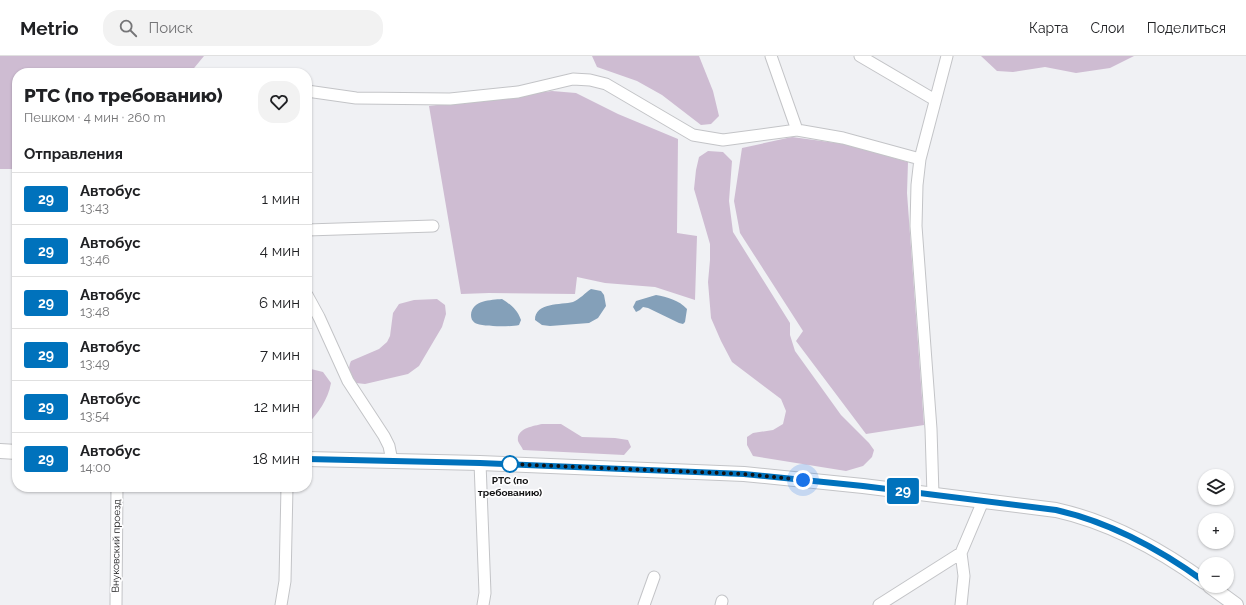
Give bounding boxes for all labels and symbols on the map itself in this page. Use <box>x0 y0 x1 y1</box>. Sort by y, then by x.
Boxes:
marker: РТС (по требованию) <box>501 455 519 473</box>
your location <box>793 470 813 490</box>
place label: РТС (по требованию) <box>478 475 542 498</box>
line badge: 29 <box>885 478 921 504</box>
street label: Внуковский проезд <box>110 499 122 593</box>

